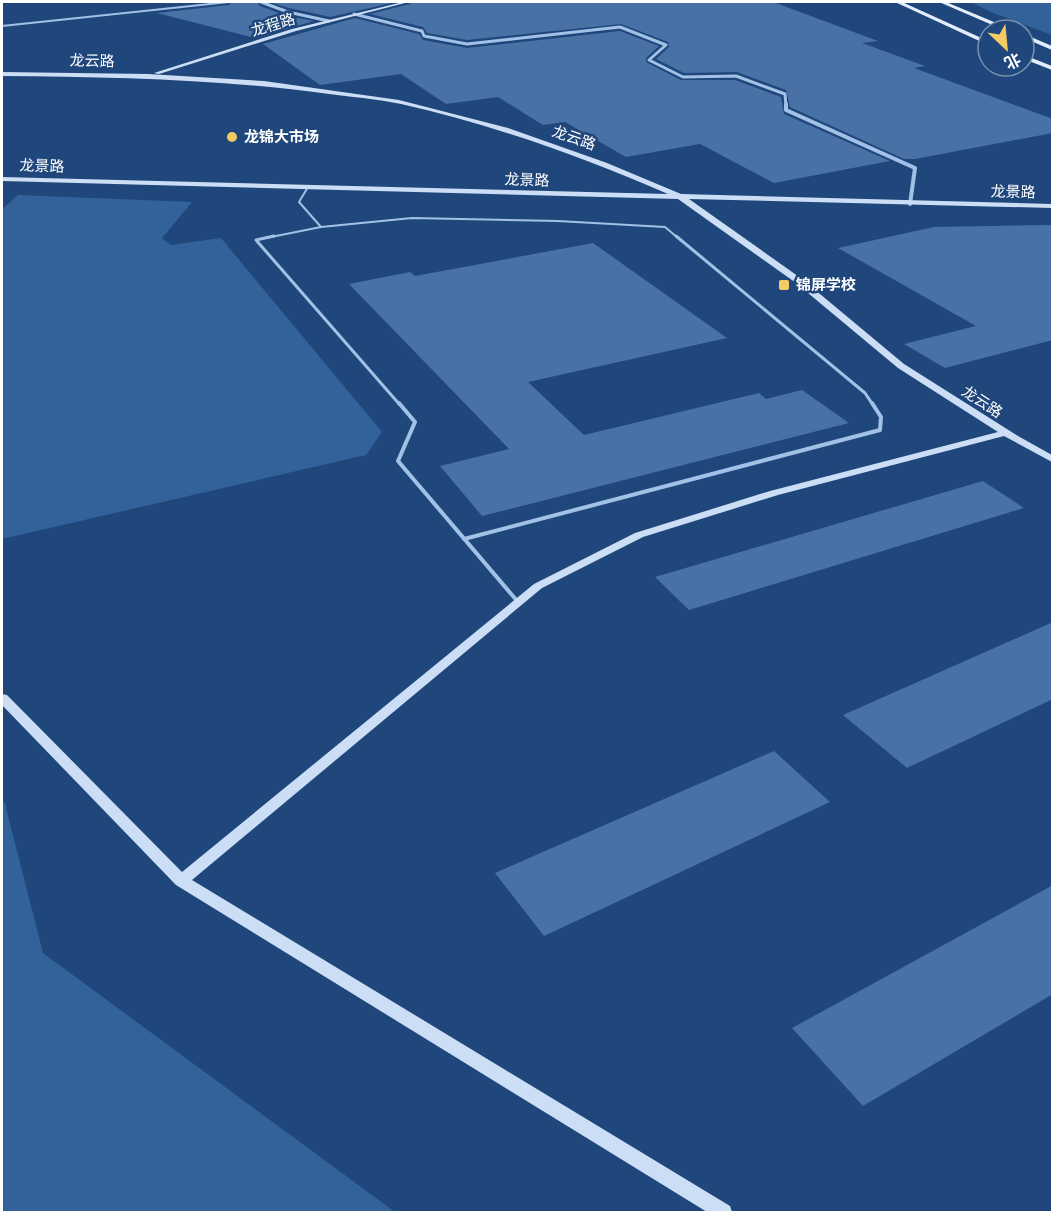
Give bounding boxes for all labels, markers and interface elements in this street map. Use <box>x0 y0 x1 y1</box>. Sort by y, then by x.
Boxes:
street label: 龙程路 <box>249 10 298 42</box>
north arrow <box>976 18 1036 78</box>
text: 北 <box>1000 47 1023 72</box>
street label: 龙云路 <box>69 52 115 72</box>
street label: 龙云路 <box>549 122 598 156</box>
place label: 龙锦大市场 <box>244 128 319 148</box>
marker: 龙锦大市场 <box>225 130 239 144</box>
street label: 龙景路 <box>19 156 65 178</box>
street label: 龙景路 <box>504 170 550 192</box>
street label: 龙景路 <box>990 183 1036 203</box>
place label: 锦屏学校 <box>796 276 856 296</box>
marker: 锦屏学校 <box>777 278 791 292</box>
street label: 龙云路 <box>957 382 1006 423</box>

